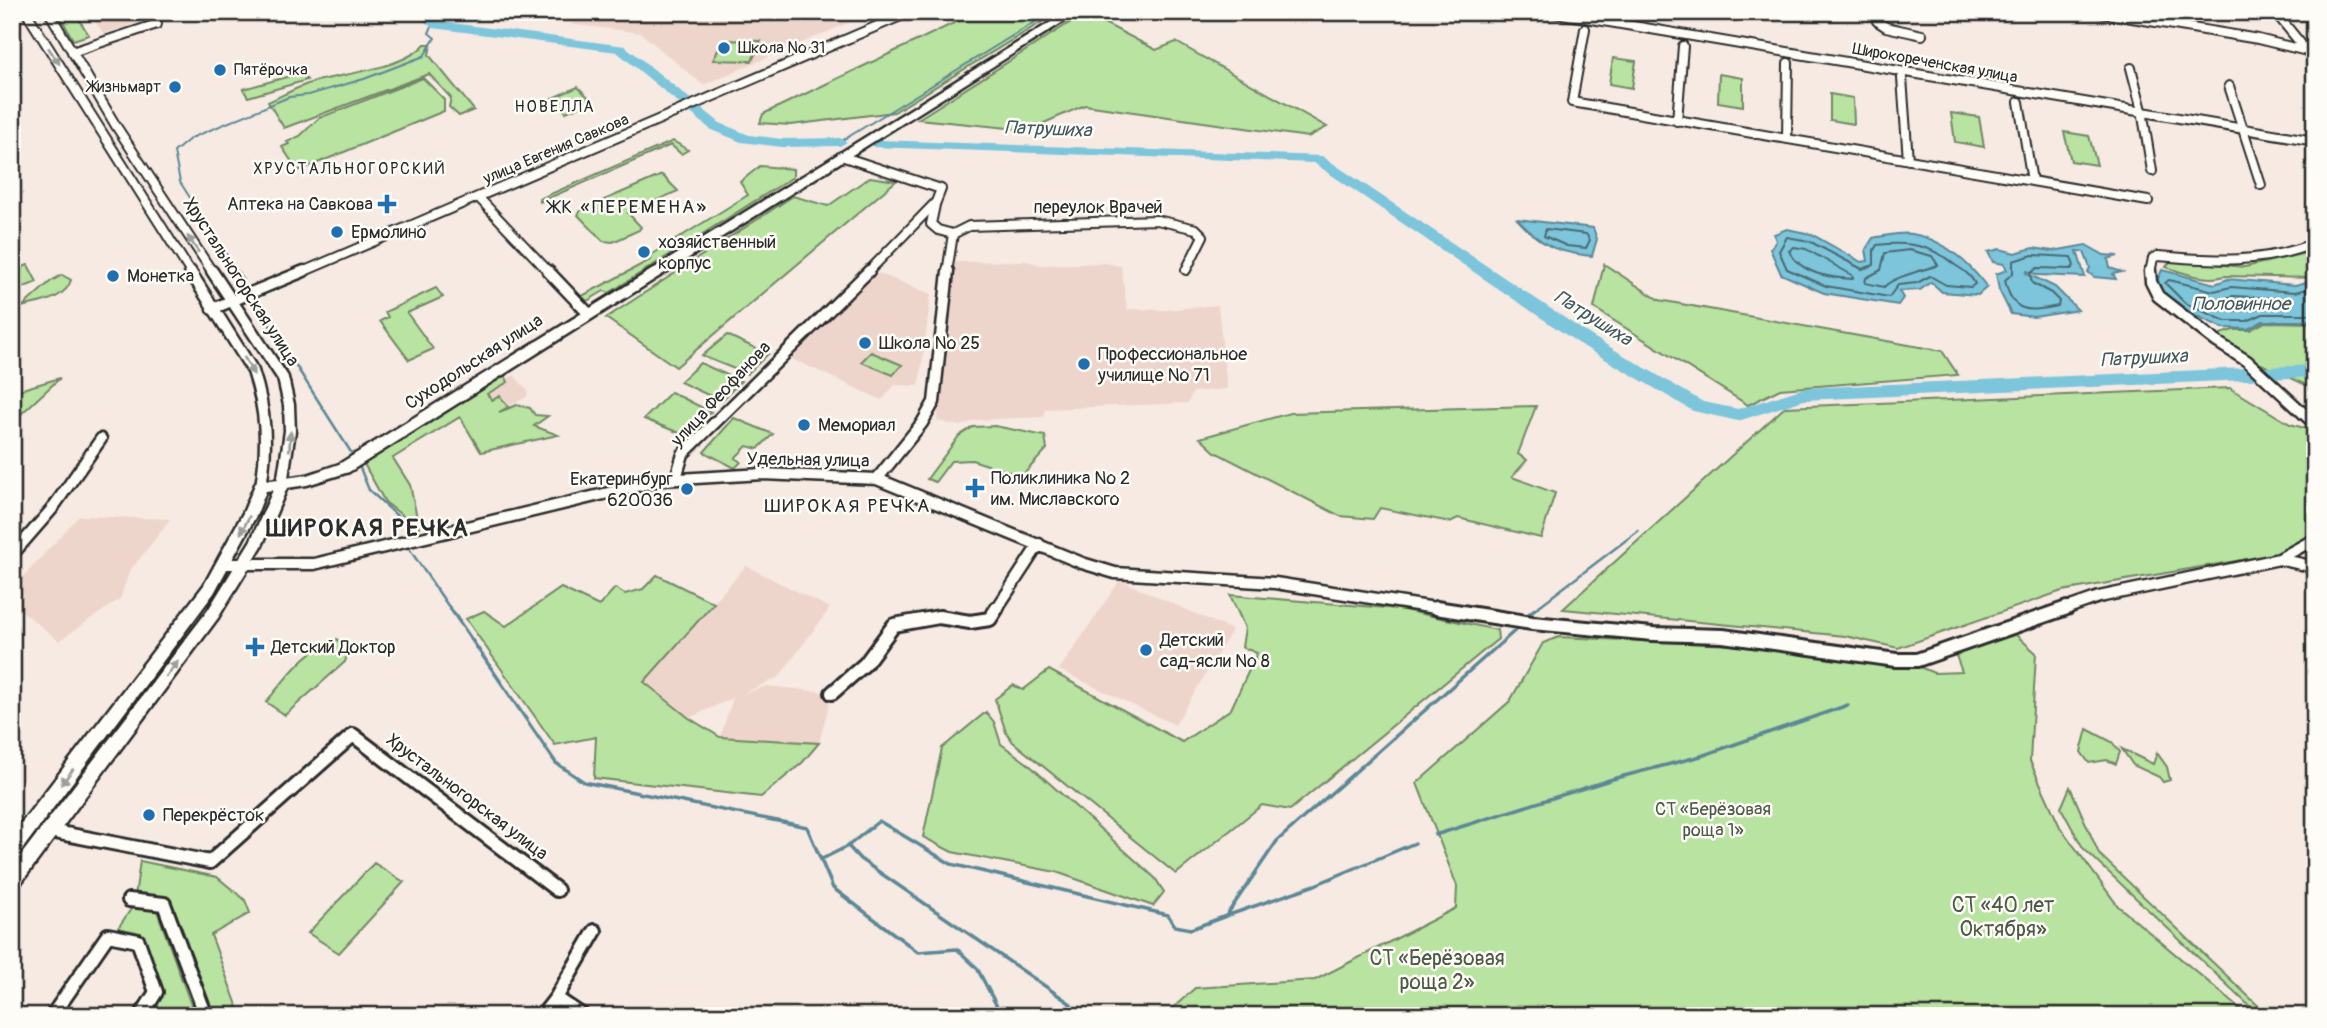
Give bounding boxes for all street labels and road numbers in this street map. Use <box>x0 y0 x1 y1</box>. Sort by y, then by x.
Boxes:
street label: Широкореченская улица <box>1851 39 2019 87</box>
street label: улица Евгения Савкова <box>479 109 632 189</box>
street label: Хрустальногорская улица <box>178 193 304 371</box>
street label: переулок Врачей <box>1033 196 1163 219</box>
street label: Суходольская улица <box>401 309 547 415</box>
street label: улица Феофанова <box>665 336 776 452</box>
street label: Удельная улица <box>746 447 870 473</box>
street label: Хрустальногорская улица <box>382 729 552 865</box>

